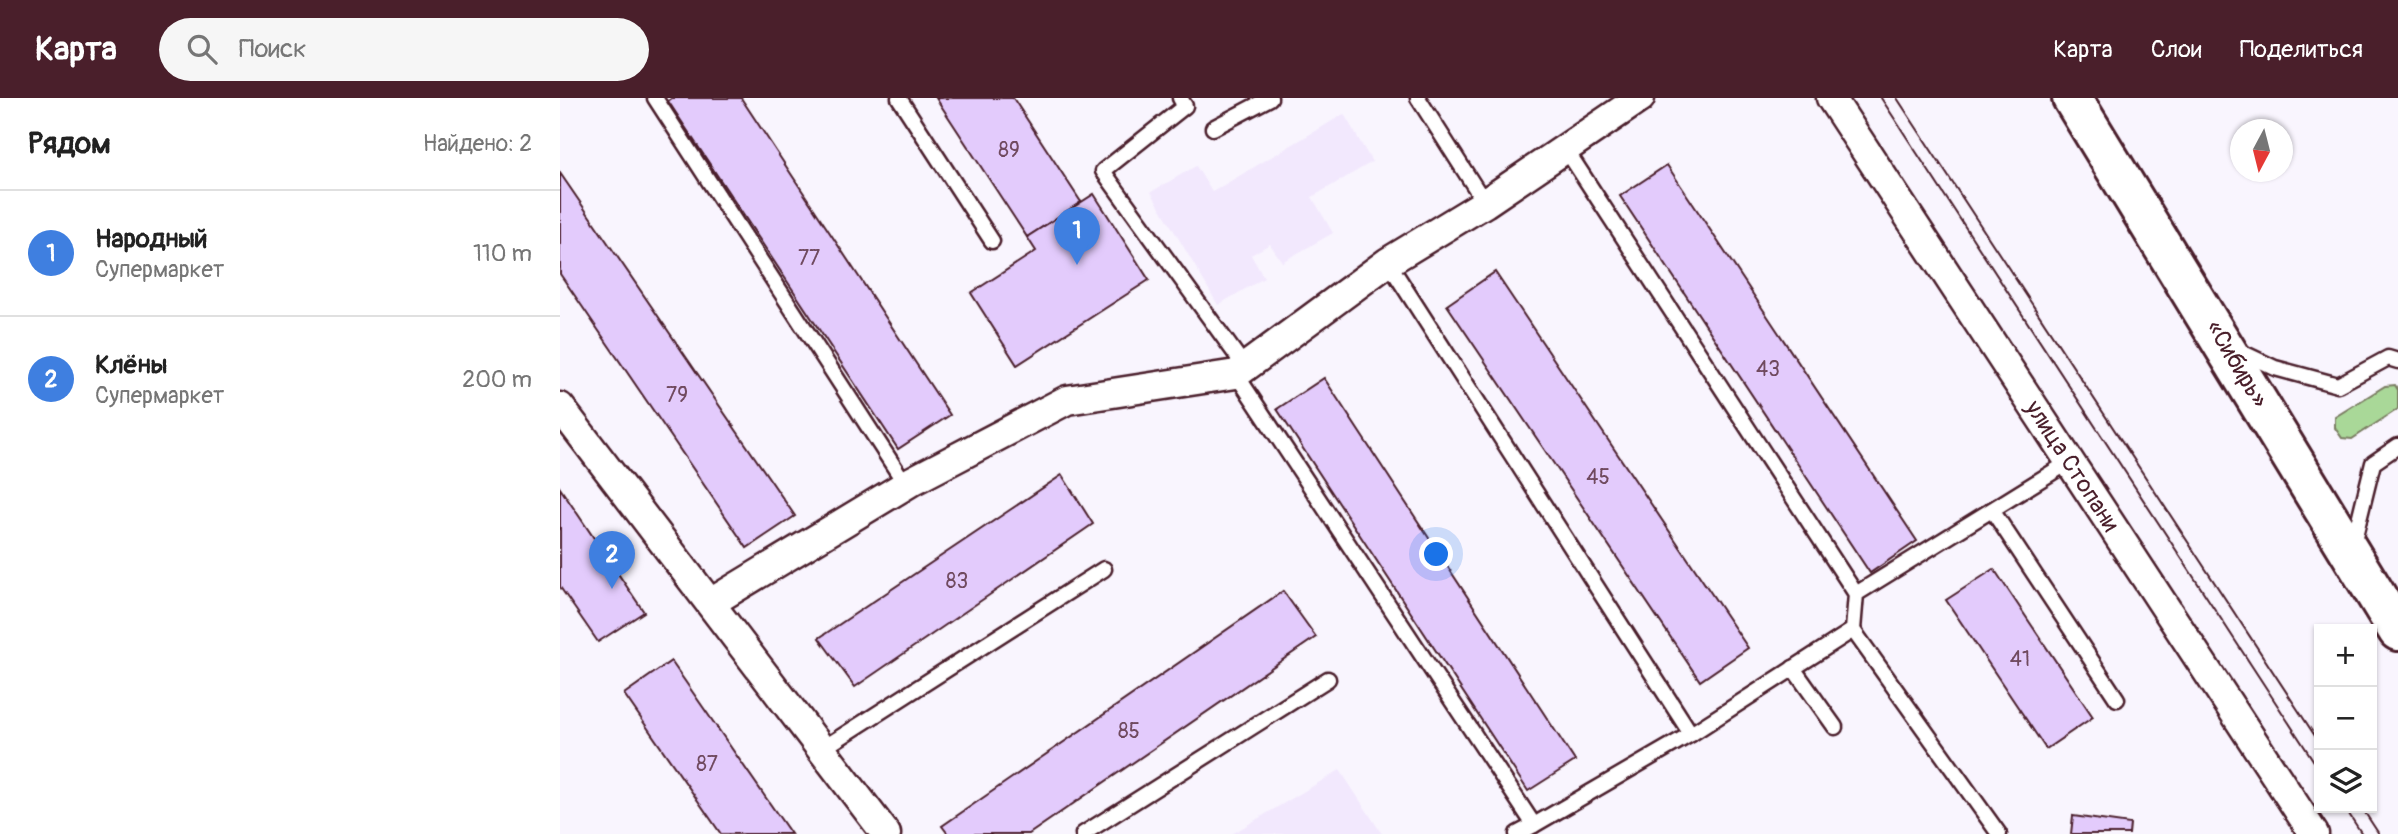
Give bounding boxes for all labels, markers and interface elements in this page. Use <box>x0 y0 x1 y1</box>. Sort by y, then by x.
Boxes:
search box <box>159 18 649 81</box>
text: Карта <box>35 29 117 70</box>
icon: search <box>183 30 221 68</box>
text: Поиск <box>239 33 307 65</box>
text: Карта <box>2053 35 2113 64</box>
text: Слои <box>2151 35 2202 64</box>
text: Поделиться <box>2240 35 2363 64</box>
north arrow <box>2230 119 2293 182</box>
text: Рядом <box>28 125 111 162</box>
text: Найдено: 2 <box>423 129 532 158</box>
house number: 89 <box>998 137 1020 164</box>
pin: 1 <box>1054 207 1100 265</box>
text: Народный <box>95 223 208 255</box>
text: 1 <box>47 239 56 268</box>
text: 110 m <box>473 239 532 268</box>
house number: 77 <box>798 245 820 272</box>
text: Супермаркет <box>95 255 224 284</box>
street label: «Сибирь» <box>2200 315 2274 413</box>
text: Клёны <box>95 349 167 381</box>
house number: 43 <box>1756 356 1780 383</box>
text: 2 <box>45 365 57 394</box>
text: 200 m <box>462 365 532 394</box>
text: Супермаркет <box>95 381 224 410</box>
house number: 79 <box>666 382 688 409</box>
street label: улица Стопани <box>2018 394 2125 537</box>
house number: 45 <box>1586 464 1610 491</box>
pin: 2 <box>589 531 635 589</box>
your location <box>1419 537 1453 571</box>
house number: 83 <box>946 568 968 595</box>
map controls <box>2314 624 2377 813</box>
button: + <box>2314 624 2377 687</box>
house number: 41 <box>2010 646 2030 673</box>
button: − <box>2314 687 2377 750</box>
house number: 85 <box>1118 718 1140 745</box>
button: layers <box>2314 750 2377 813</box>
house number: 87 <box>696 751 718 778</box>

